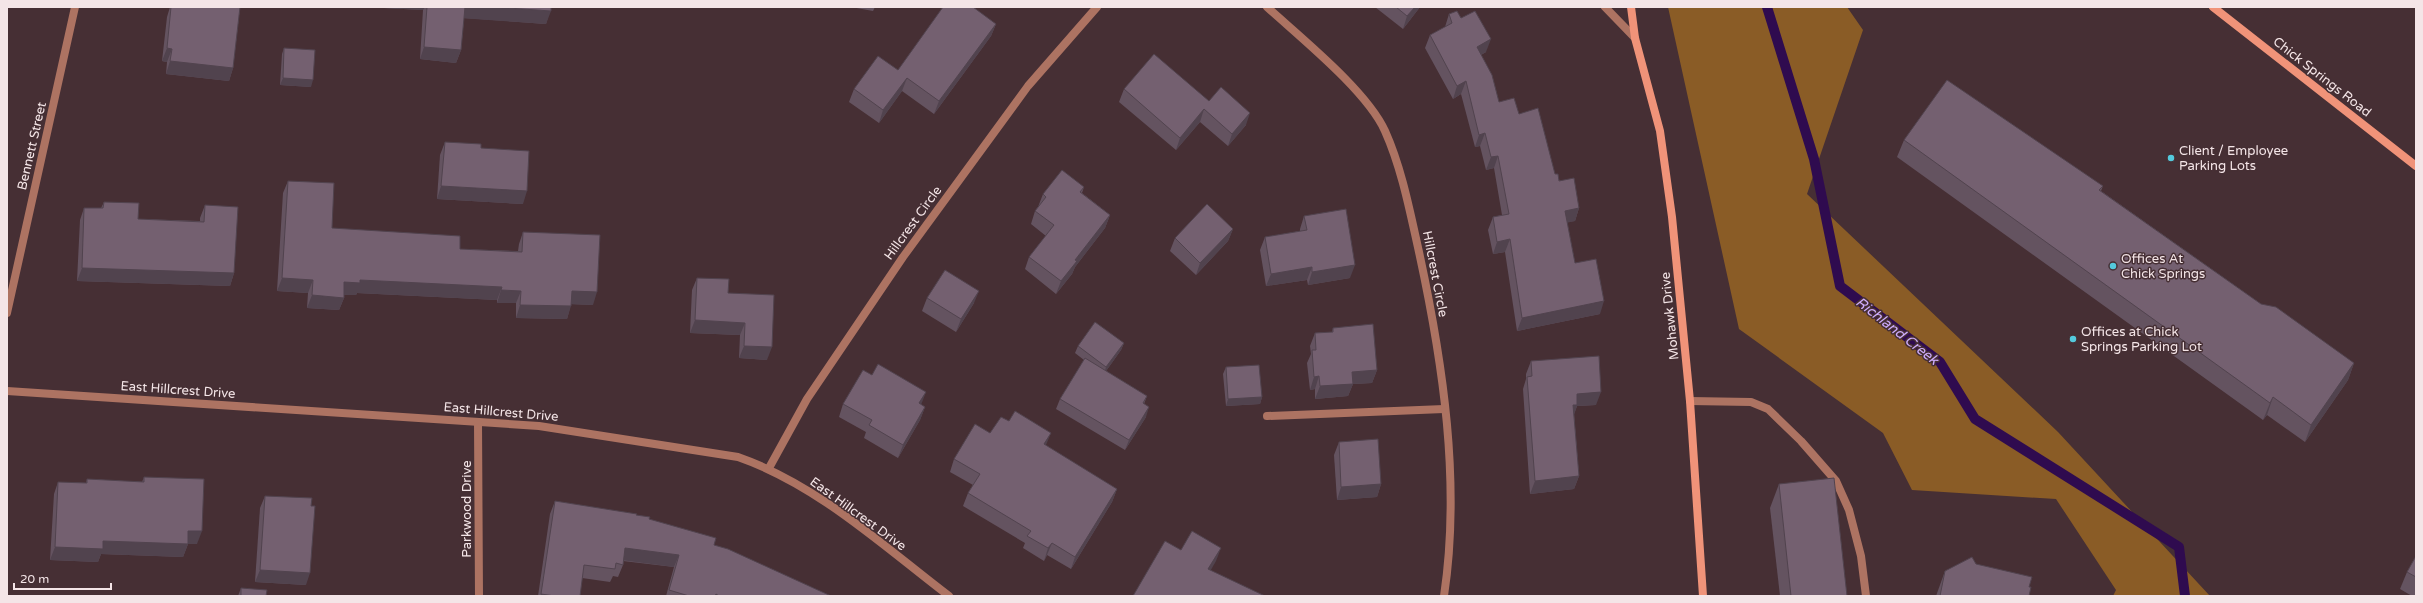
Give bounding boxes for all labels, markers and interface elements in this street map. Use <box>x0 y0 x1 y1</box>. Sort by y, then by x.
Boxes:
street label: Chick Springs Road <box>2270 34 2374 120</box>
street label: Bennett Street <box>14 100 50 192</box>
place label: Client / Employee Parking Lots <box>2179 143 2288 174</box>
marker: Client / Employee Parking Lots <box>2166 153 2176 163</box>
street label: Hillcrest Circle <box>881 183 945 263</box>
street label: Hillcrest Circle <box>1419 229 1451 319</box>
place label: Offices At Chick Springs <box>2121 251 2205 282</box>
marker: Offices At Chick Springs <box>2108 261 2118 271</box>
street label: Mohawk Drive <box>1657 271 1683 361</box>
water label: Richland Creek <box>1852 293 1943 369</box>
place label: Offices at Chick Springs Parking Lot <box>2081 324 2202 355</box>
marker: Offices at Chick Springs Parking Lot <box>2068 334 2078 344</box>
street label: East Hillcrest Drive <box>120 378 236 402</box>
street label: East Hillcrest Drive <box>443 399 559 425</box>
street label: Parkwood Drive <box>459 460 475 558</box>
street label: East Hillcrest Drive <box>807 474 909 554</box>
scale bar <box>14 565 111 591</box>
text: 20 m <box>20 572 49 586</box>

